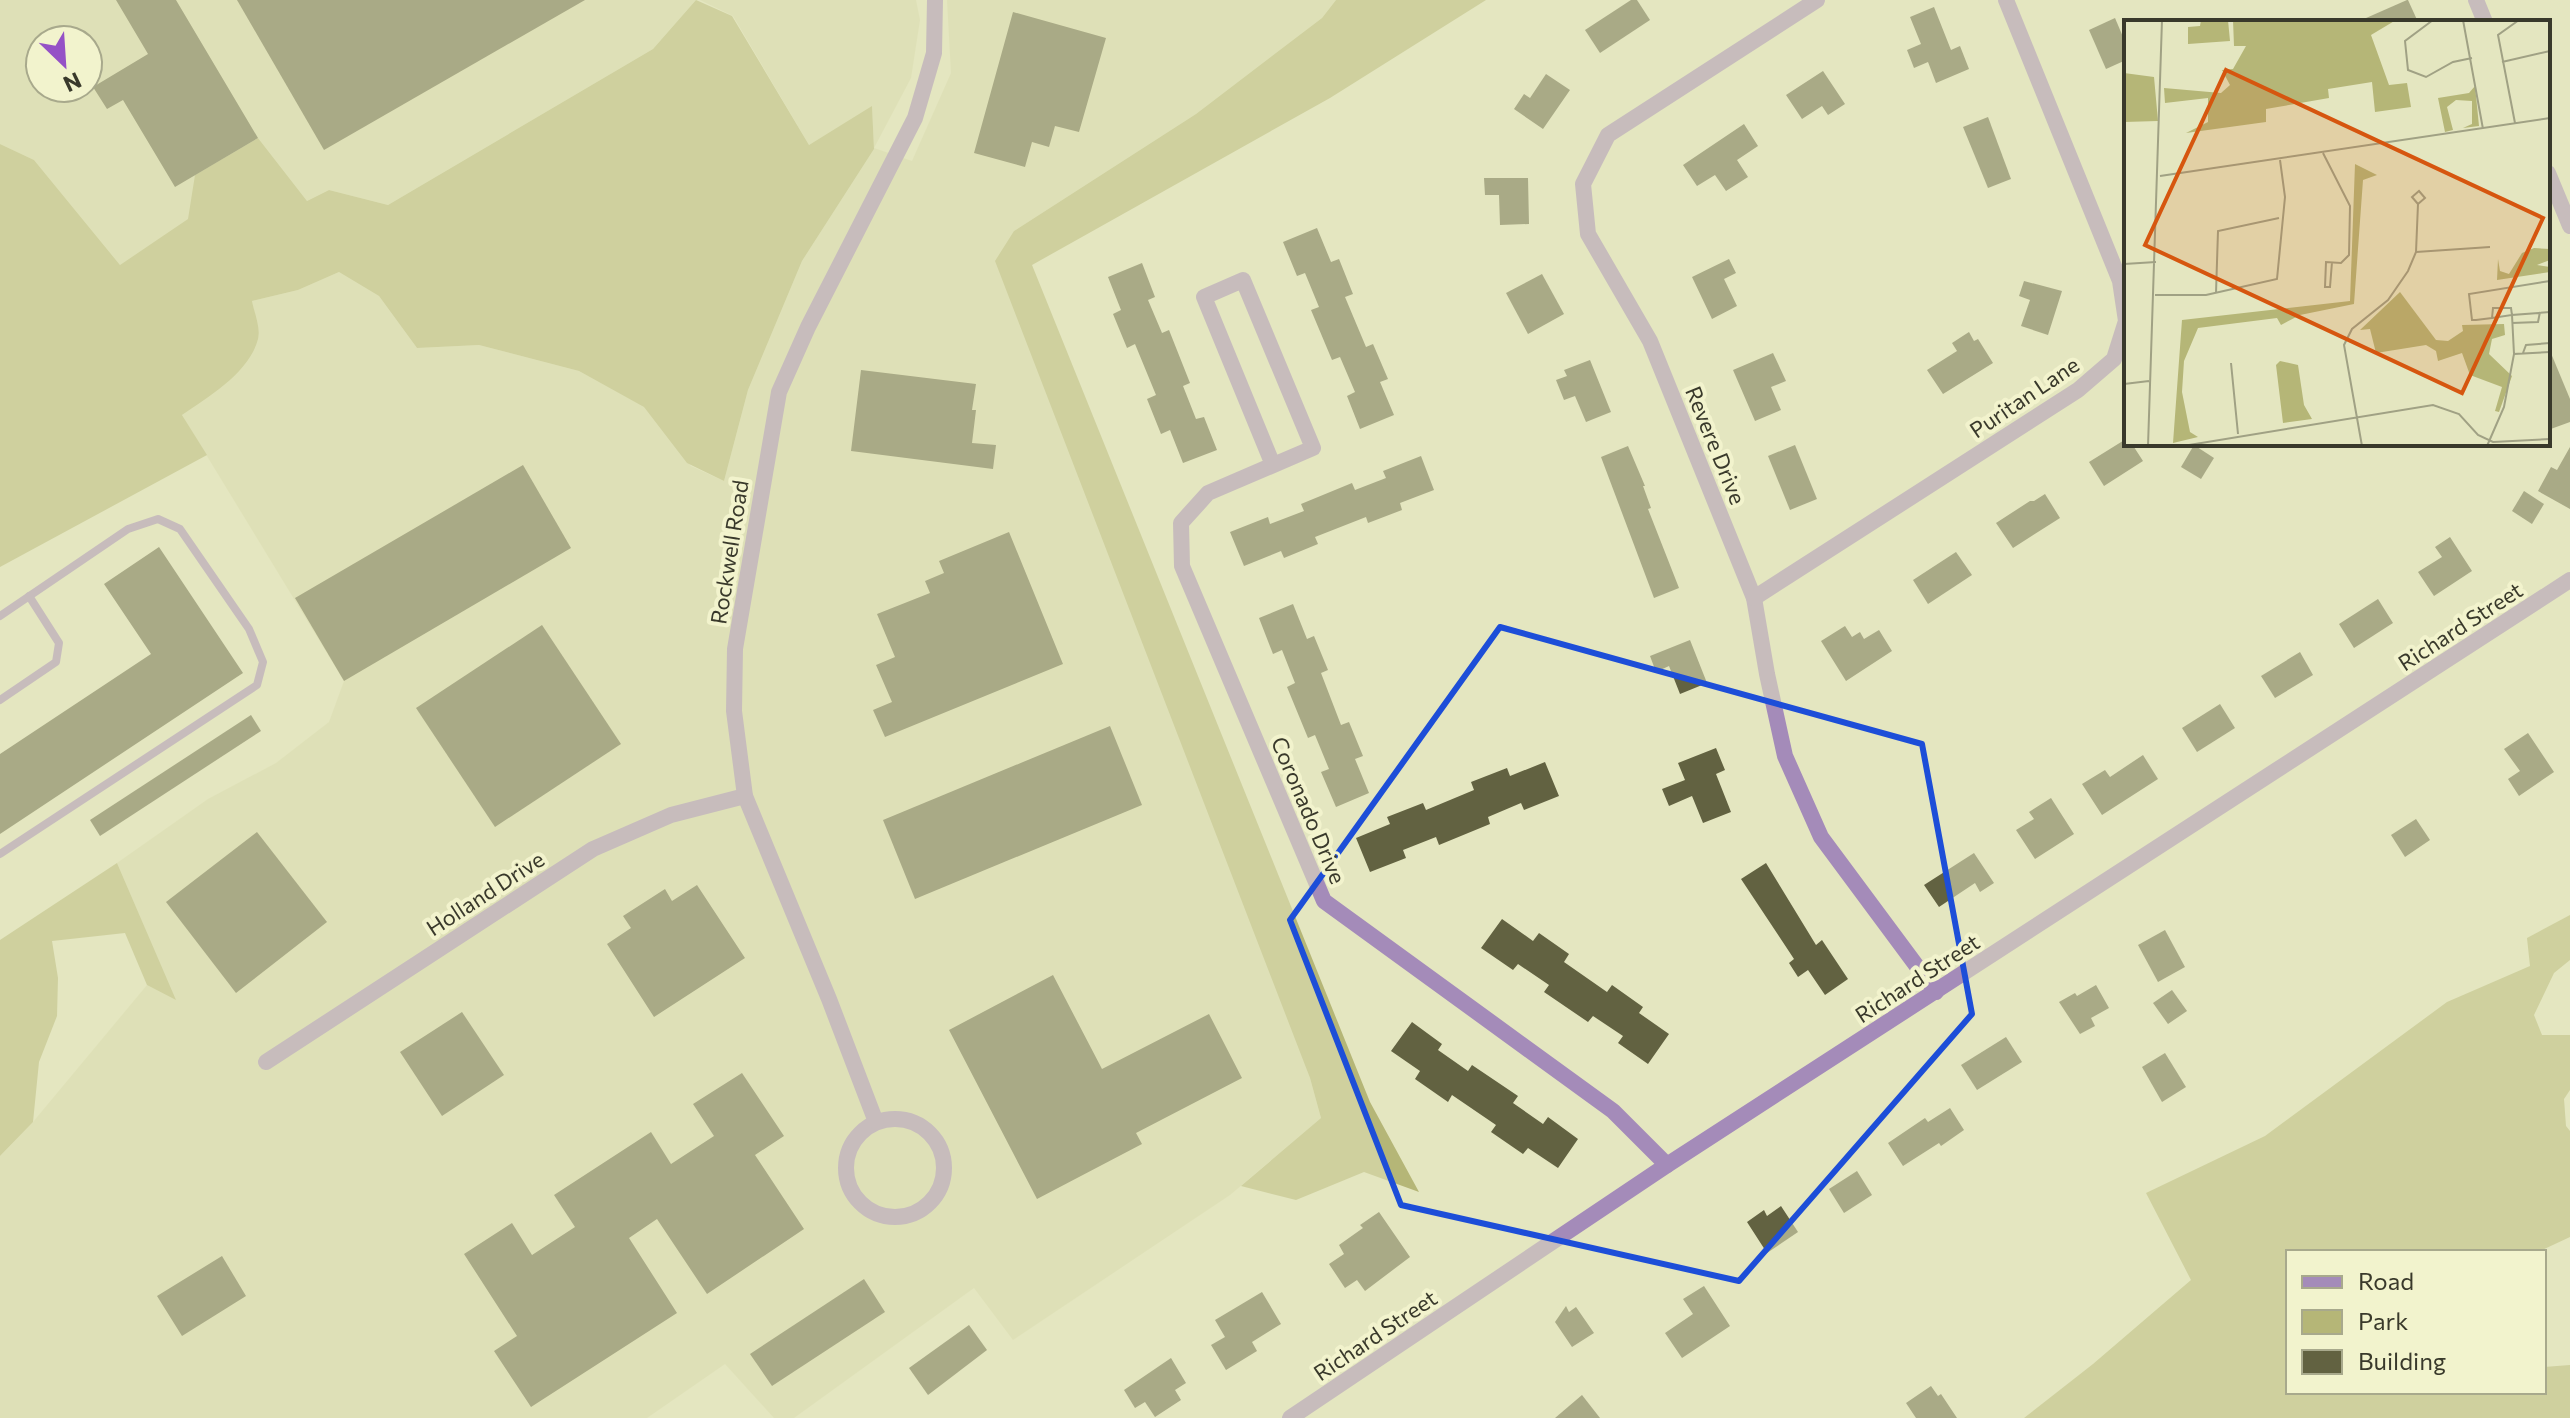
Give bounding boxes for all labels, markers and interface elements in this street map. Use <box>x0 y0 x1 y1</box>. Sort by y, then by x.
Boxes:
inset map <box>2124 20 2550 446</box>
north arrow <box>24 24 104 104</box>
text: N <box>59 67 86 98</box>
street label: Puritan Lane <box>1964 351 2084 443</box>
street label: Revere Drive <box>1680 382 1752 508</box>
street label: Rockwell Road <box>704 478 754 626</box>
street label: Richard Street <box>2393 576 2527 676</box>
street label: Coronado Drive <box>1266 732 1352 888</box>
street label: Holland Drive <box>421 845 549 941</box>
street label: Richard Street <box>1850 928 1984 1028</box>
legend <box>2286 1250 2546 1394</box>
text: Road <box>2358 1266 2414 1295</box>
street label: Richard Street <box>1308 1284 1442 1386</box>
text: Park <box>2358 1306 2408 1335</box>
text: Building <box>2358 1346 2446 1375</box>

